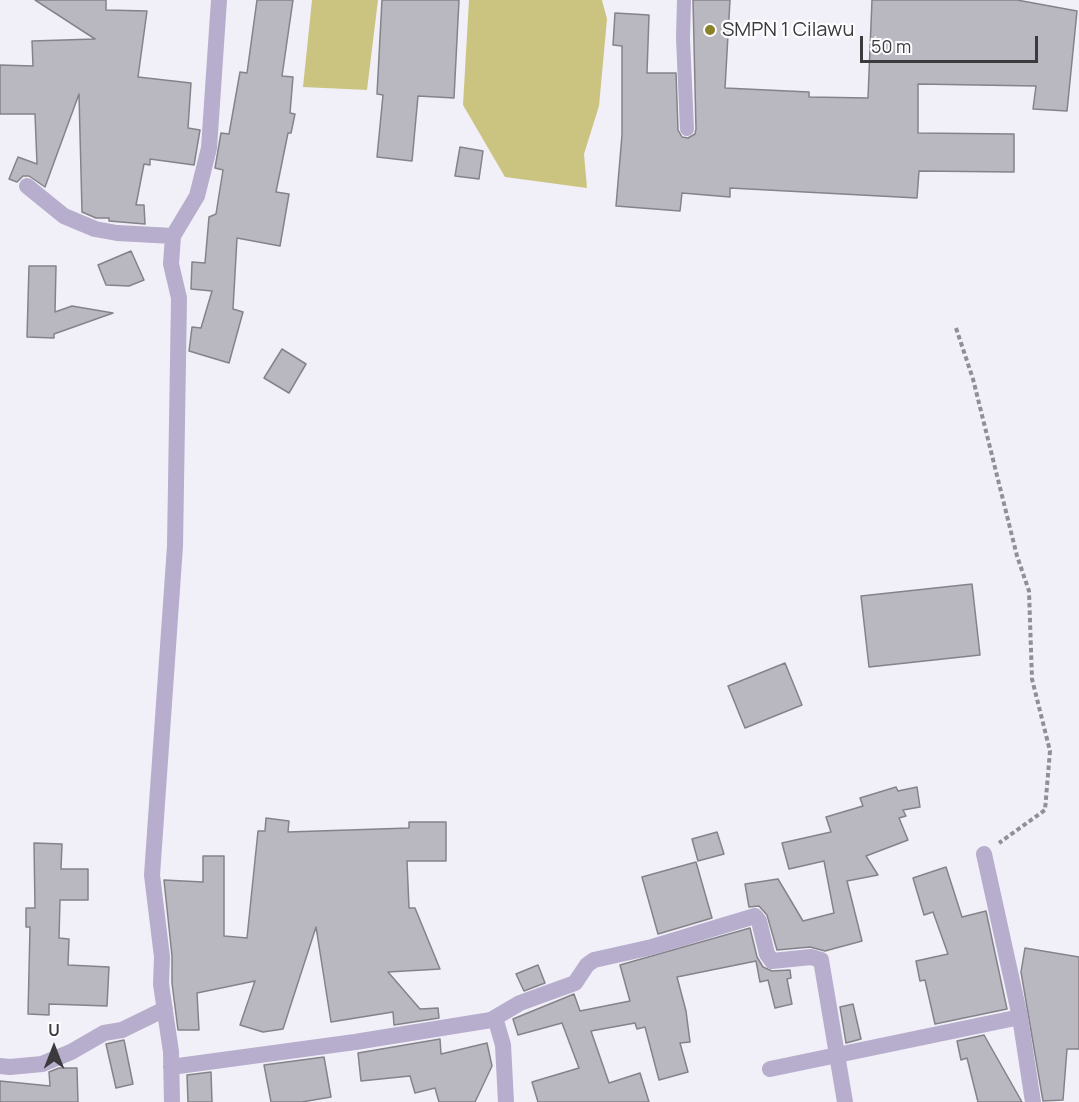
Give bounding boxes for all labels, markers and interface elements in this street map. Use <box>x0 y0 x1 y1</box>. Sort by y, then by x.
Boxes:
place label: SMPN 1 Cilawu <box>722 18 854 42</box>
marker: SMPN 1 Cilawu <box>703 23 717 37</box>
scale bar <box>863 24 1042 62</box>
text: 50 m <box>871 34 911 58</box>
north arrow <box>24 1018 84 1078</box>
text: U <box>48 1019 60 1041</box>

